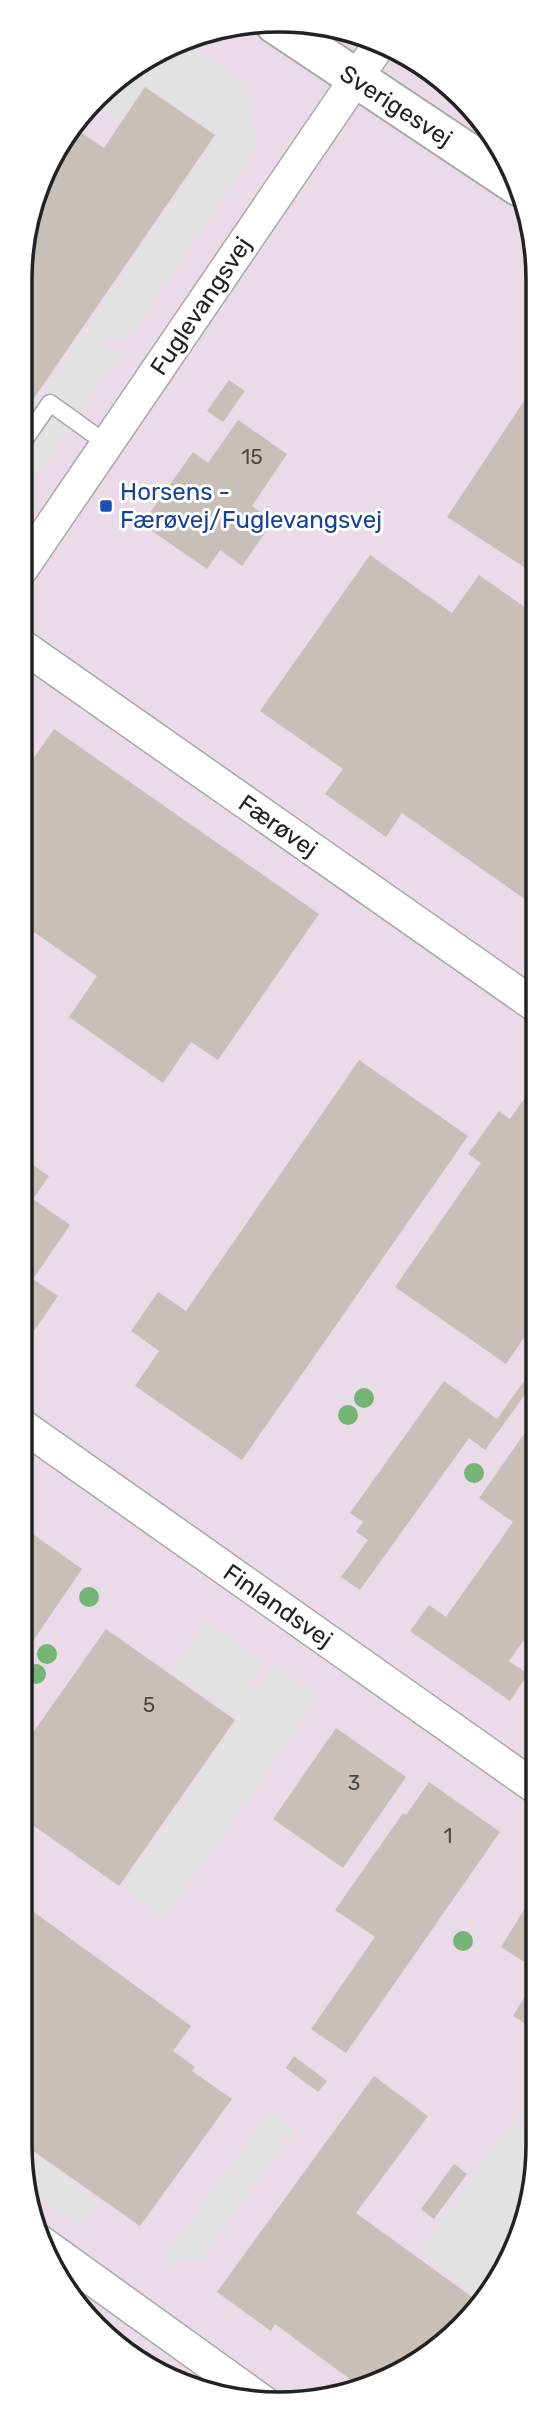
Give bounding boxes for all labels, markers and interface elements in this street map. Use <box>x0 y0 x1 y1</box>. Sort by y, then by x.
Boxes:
street label: Sverigesvej <box>335 59 457 153</box>
street label: Fuglevangsvej <box>145 232 257 380</box>
house number: 15 <box>241 444 263 469</box>
place label: Horsens - Færøvej/Fuglevangsvej <box>120 478 382 534</box>
marker: Horsens - Færøvej/Fuglevangsvej <box>98 498 114 514</box>
street label: Færøvej <box>233 789 323 863</box>
street label: Finlandsvej <box>218 1558 338 1654</box>
house number: 5 <box>143 1692 155 1717</box>
house number: 3 <box>348 1770 360 1795</box>
house number: 1 <box>444 1823 453 1848</box>

